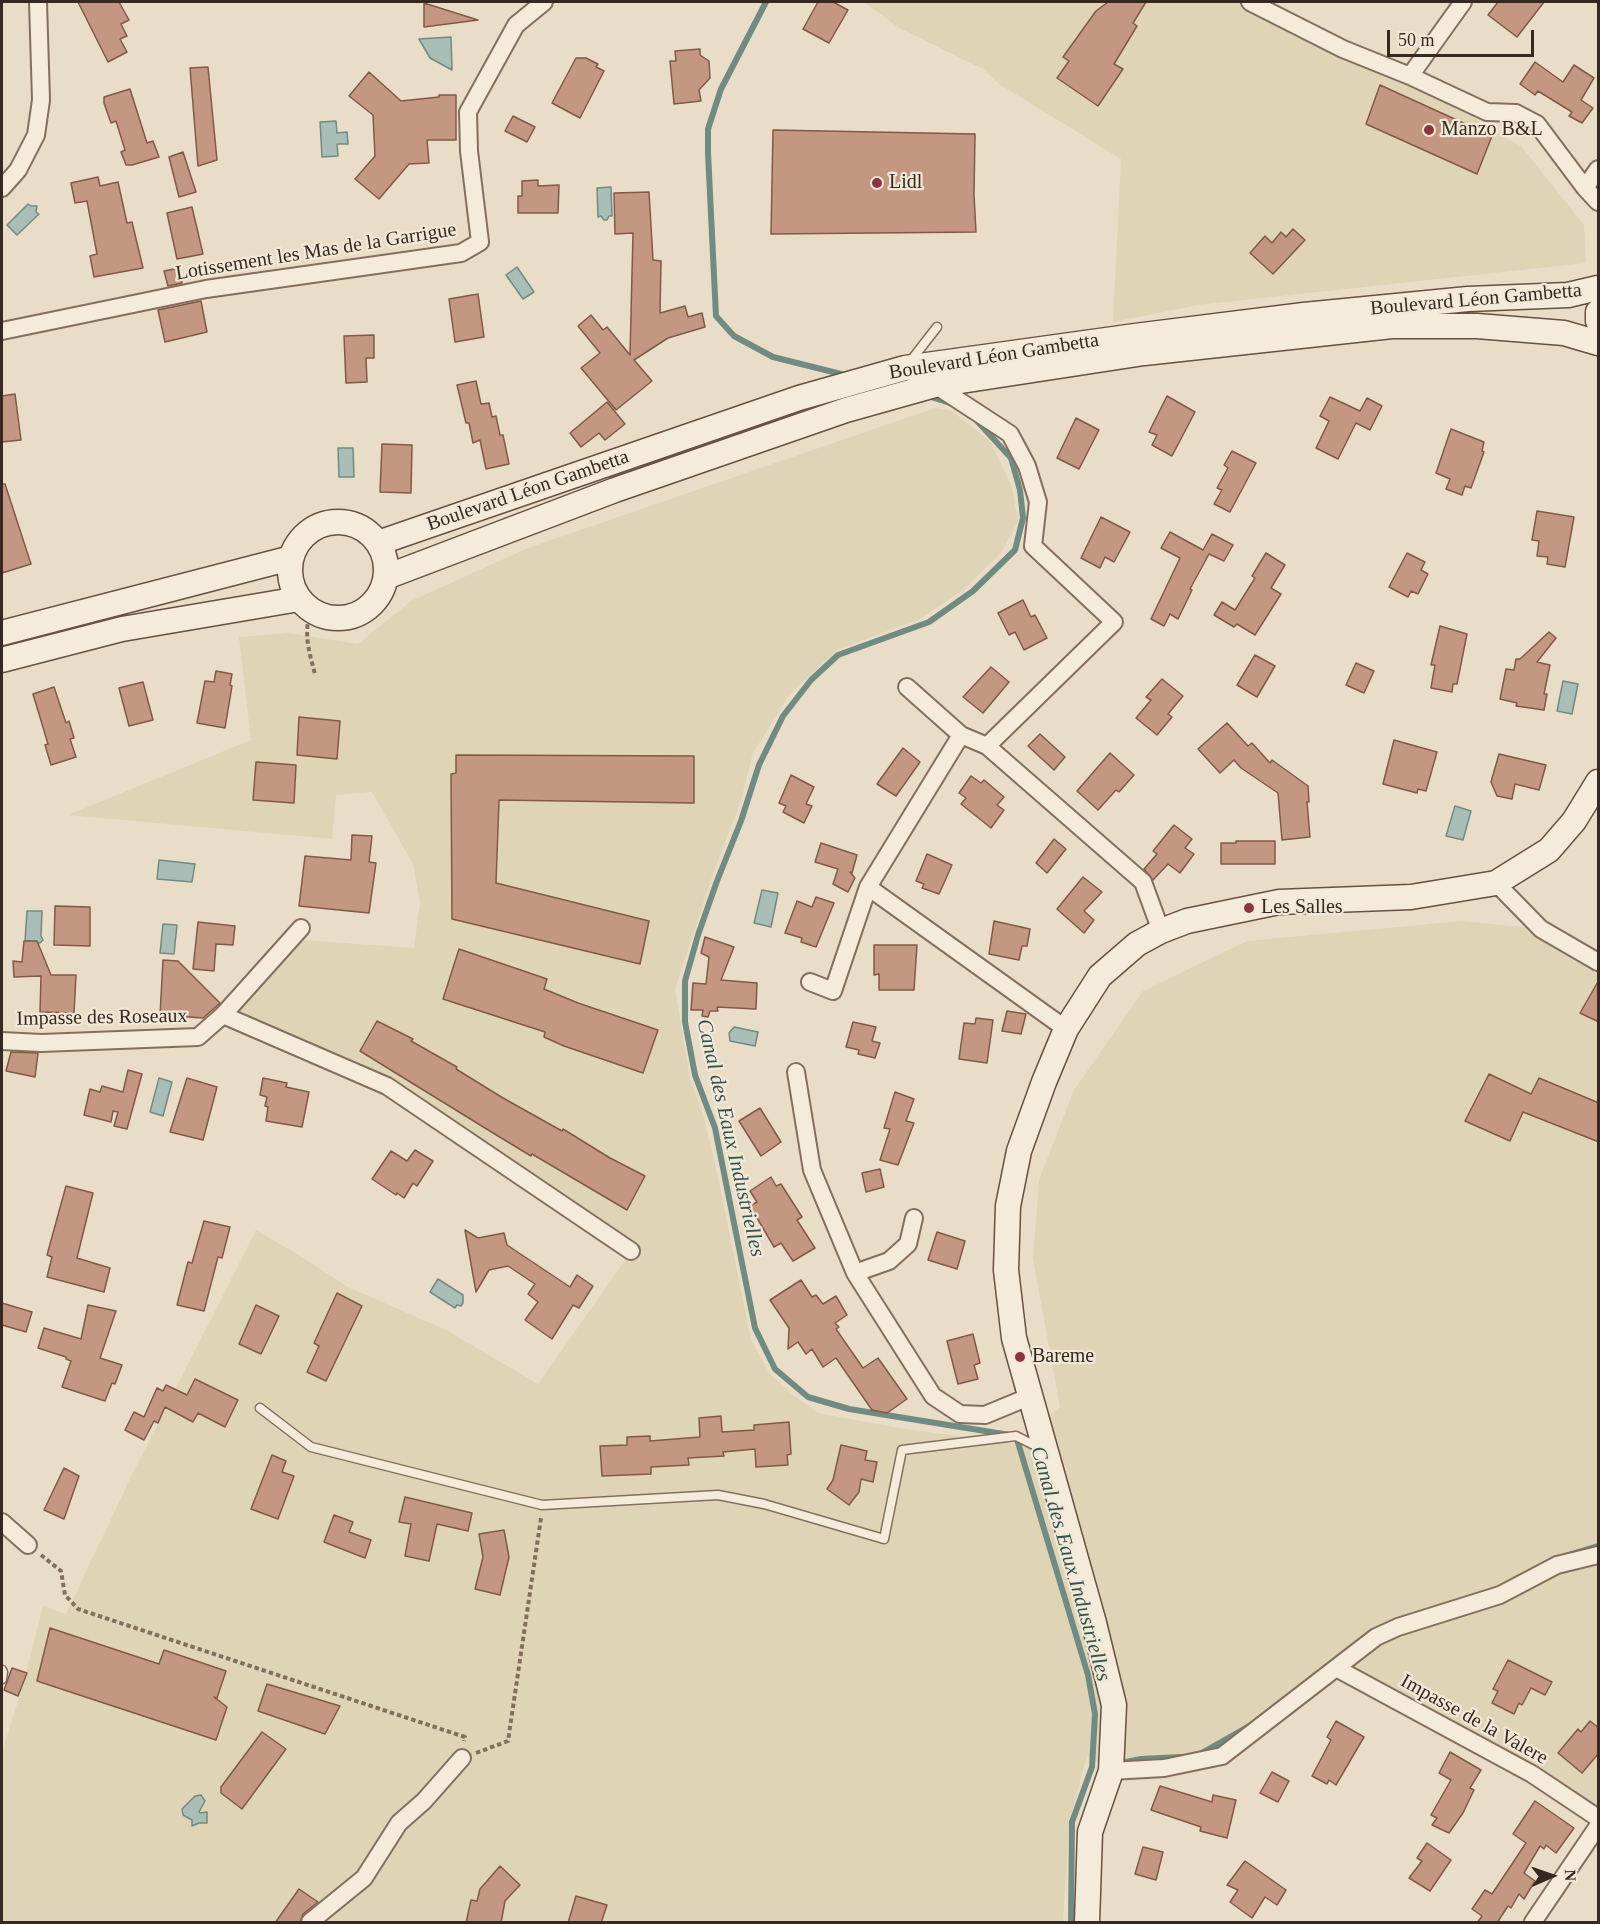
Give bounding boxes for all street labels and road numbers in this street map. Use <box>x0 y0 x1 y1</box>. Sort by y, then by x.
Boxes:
street label: Lotissement les Mas de la Garrigue <box>174 218 458 286</box>
street label: Boulevard Léon Gambetta <box>1369 279 1583 321</box>
street label: Boulevard Léon Gambetta <box>887 329 1101 385</box>
street label: Boulevard Léon Gambetta <box>424 445 632 537</box>
street label: Impasse des Roseaux <box>16 1005 188 1031</box>
street label: Impasse de la Valere <box>1396 1670 1552 1770</box>

